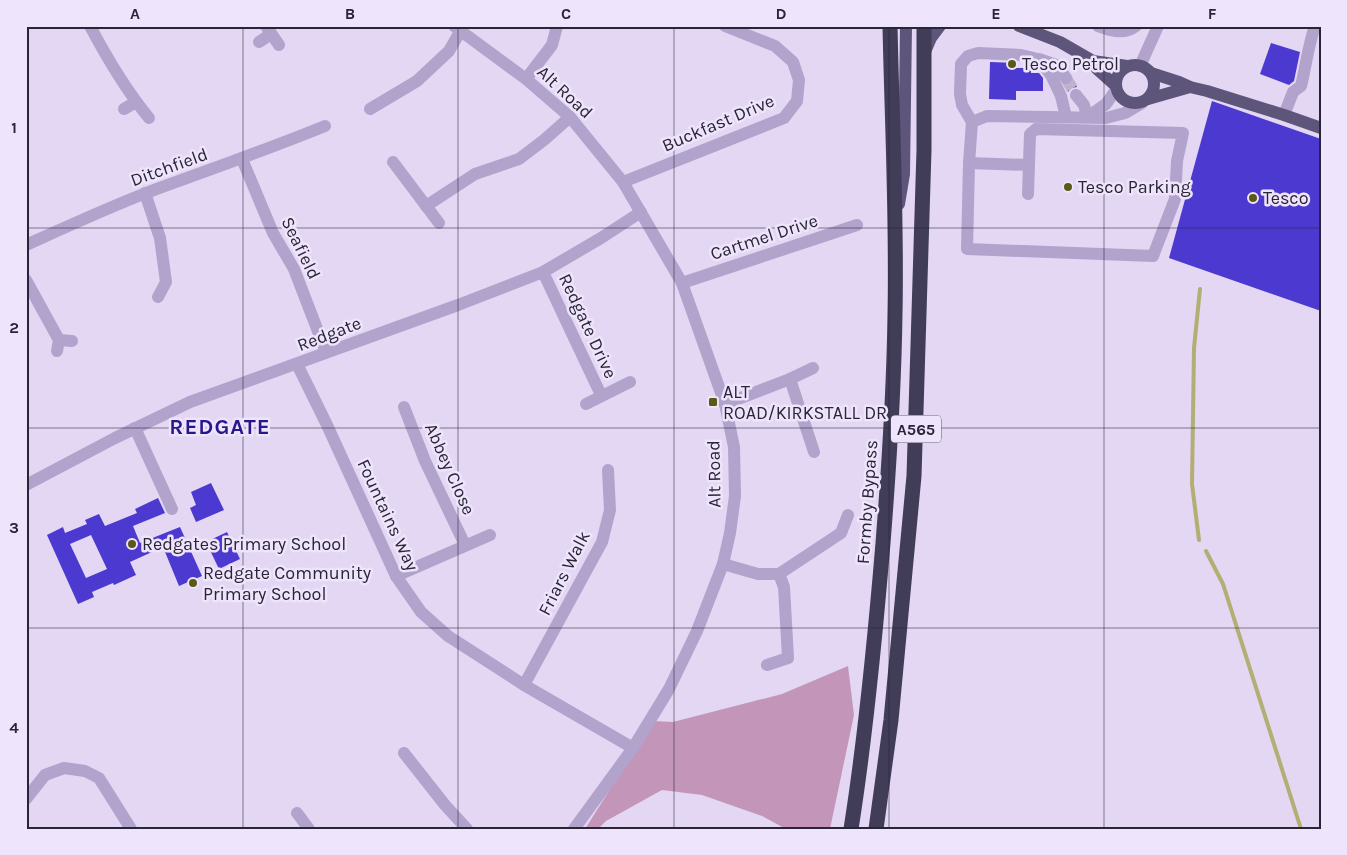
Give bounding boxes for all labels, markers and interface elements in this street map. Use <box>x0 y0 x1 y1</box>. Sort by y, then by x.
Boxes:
text: A <box>130 4 140 23</box>
text: B <box>345 4 355 23</box>
text: C <box>561 4 571 23</box>
text: D <box>776 4 787 23</box>
text: E <box>991 4 1001 23</box>
text: F <box>1208 4 1217 23</box>
place label: Tesco Petrol <box>1022 53 1119 75</box>
marker: Tesco Petrol <box>1006 58 1018 70</box>
street label: Alt Road <box>533 61 597 123</box>
street label: Buckfast Drive <box>659 89 777 157</box>
text: 1 <box>11 118 17 137</box>
street label: Ditchfield <box>127 143 211 191</box>
place label: Tesco Parking <box>1078 176 1191 198</box>
marker: Tesco Parking <box>1062 181 1074 193</box>
place label: Tesco <box>1263 187 1309 209</box>
marker: Tesco <box>1247 192 1259 204</box>
street label: Cartmel Drive <box>708 209 820 265</box>
street label: Seafield <box>277 213 325 283</box>
street label: Redgate Drive <box>554 270 622 382</box>
street label: Redgate <box>294 312 364 356</box>
text: 2 <box>9 318 19 337</box>
place label: ALT ROAD/KIRKSTALL DR <box>723 381 887 424</box>
marker: ALT ROAD/KIRKSTALL DR <box>707 396 719 408</box>
district label: REDGATE <box>169 414 271 440</box>
road number: A565 <box>891 416 941 442</box>
street label: Abbey Close <box>420 420 480 518</box>
street label: Formby Bypass <box>852 439 882 565</box>
street label: Alt Road <box>702 440 726 508</box>
street label: Fountains Way <box>352 456 424 575</box>
text: 3 <box>9 518 19 537</box>
street label: Friars Walk <box>533 527 595 619</box>
place label: Redgates Primary School <box>142 533 346 555</box>
marker: Redgates Primary School <box>126 538 138 550</box>
place label: Redgate Community Primary School <box>203 562 372 605</box>
marker: Redgate Community Primary School <box>187 577 199 589</box>
text: 4 <box>9 718 19 737</box>

